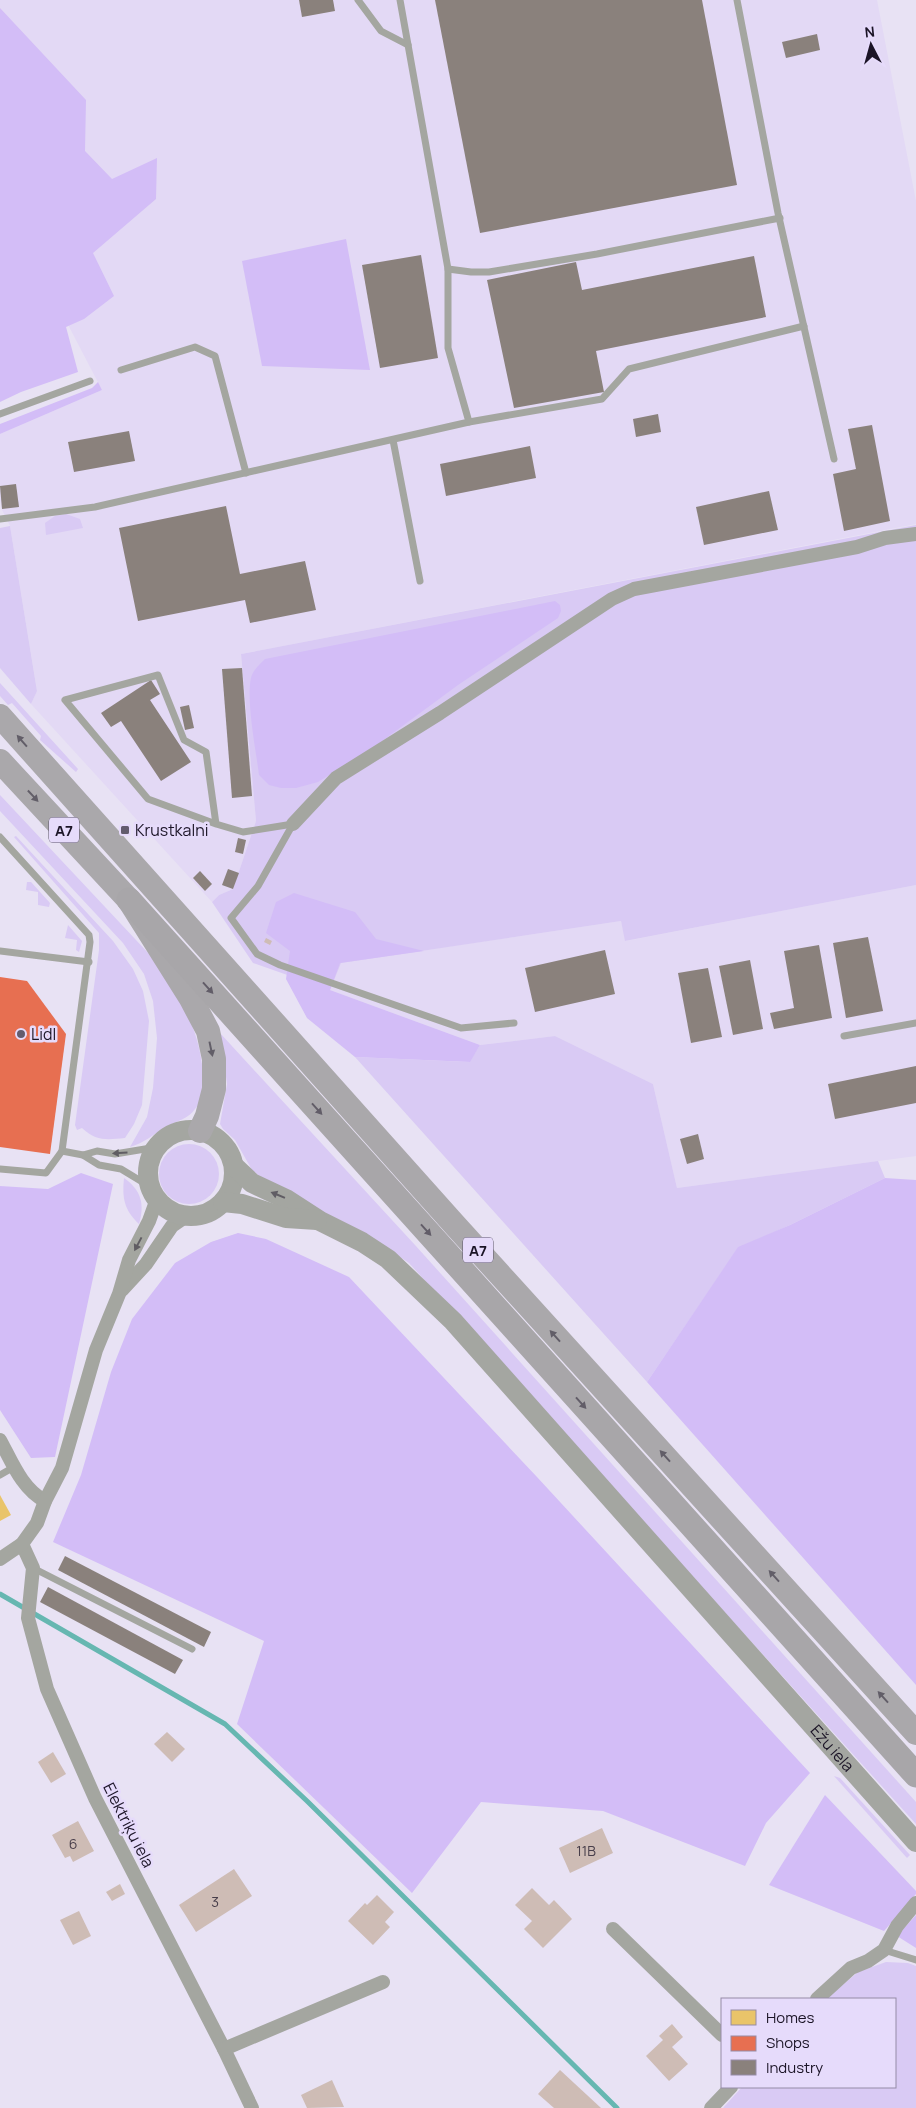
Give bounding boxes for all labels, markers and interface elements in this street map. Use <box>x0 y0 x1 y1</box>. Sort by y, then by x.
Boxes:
north arrow <box>846 20 896 70</box>
text: N <box>864 22 876 42</box>
one-way arrow <box>16 734 27 747</box>
one-way arrow <box>27 790 39 802</box>
road number: A7 <box>49 818 79 842</box>
place label: Krustkalni <box>135 819 208 841</box>
marker: Krustkalni <box>119 824 131 836</box>
one-way arrow <box>202 982 214 994</box>
place label: Lidl <box>31 1023 56 1045</box>
marker: Lidl <box>15 1028 27 1040</box>
one-way arrow <box>208 1041 216 1057</box>
one-way arrow <box>311 1102 323 1114</box>
one-way arrow <box>112 1150 128 1158</box>
one-way arrow <box>271 1191 285 1199</box>
one-way arrow <box>420 1223 432 1235</box>
one-way arrow <box>133 1237 142 1251</box>
road number: A7 <box>463 1238 493 1262</box>
one-way arrow <box>550 1329 561 1342</box>
one-way arrow <box>575 1396 587 1408</box>
one-way arrow <box>659 1450 671 1462</box>
one-way arrow <box>768 1571 780 1583</box>
one-way arrow <box>877 1691 889 1703</box>
street label: Ežu iela <box>806 1720 859 1776</box>
street label: Elektriķu iela <box>98 1779 160 1871</box>
house number: 6 <box>69 1834 77 1853</box>
house number: 11B <box>576 1841 596 1860</box>
house number: 3 <box>211 1892 219 1911</box>
legend <box>721 1998 896 2088</box>
text: Homes <box>766 2007 815 2028</box>
text: Shops <box>766 2032 810 2053</box>
text: Industry <box>766 2057 823 2078</box>

